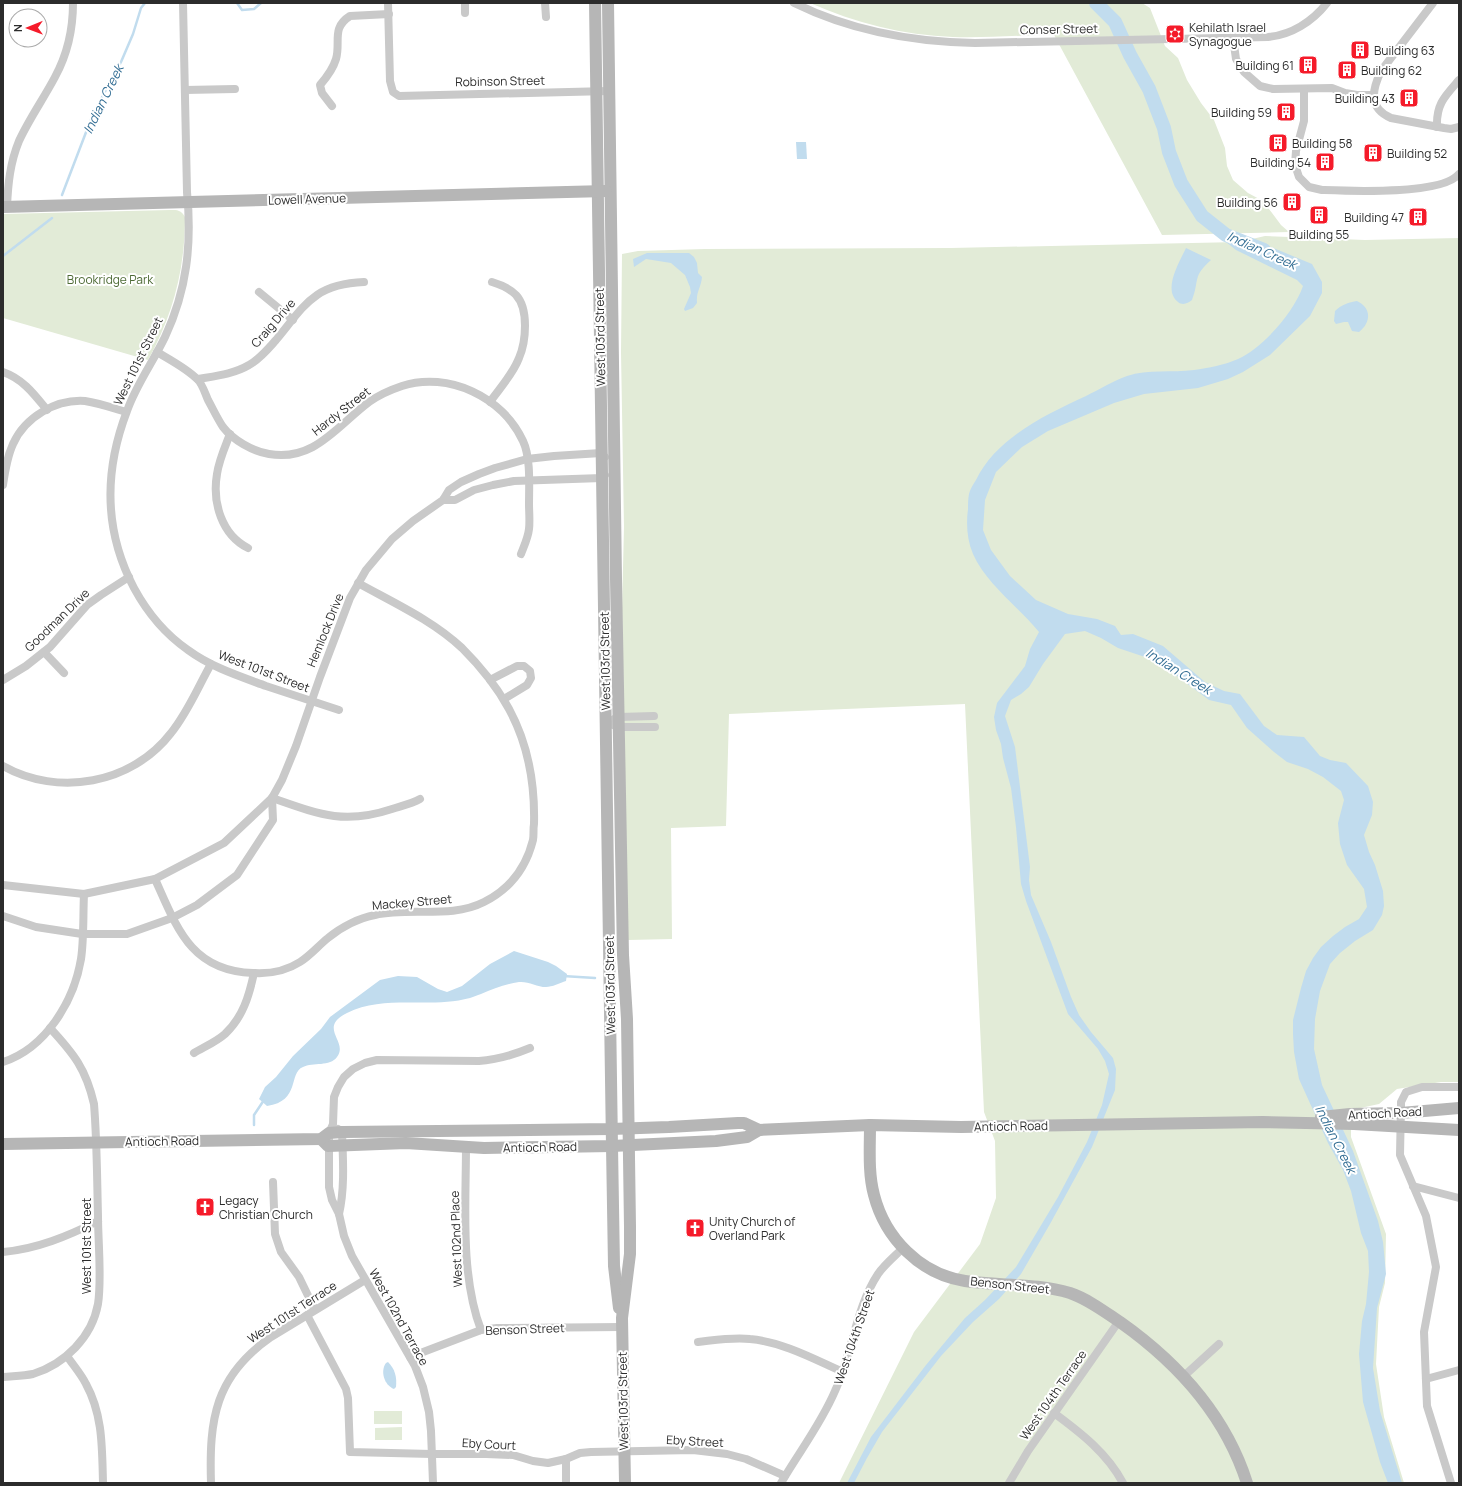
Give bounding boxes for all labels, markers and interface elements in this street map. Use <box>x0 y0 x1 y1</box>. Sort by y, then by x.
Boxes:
north arrow <box>8 8 48 48</box>
place label: Kehilath Israel Synagogue <box>1189 19 1266 50</box>
street label: Conser Street <box>1020 20 1098 38</box>
synagogue icon: Kehilath Israel Synagogue <box>1164 23 1186 45</box>
text: N <box>10 24 25 32</box>
building icon: Building 63 <box>1349 39 1371 61</box>
place label: Building 63 <box>1374 42 1435 59</box>
building icon: Building 61 <box>1297 54 1319 76</box>
place label: Building 61 <box>1235 57 1294 74</box>
water label: Indian Creek <box>79 59 129 136</box>
building icon: Building 62 <box>1336 59 1358 81</box>
place label: Building 62 <box>1361 62 1422 79</box>
street label: Robinson Street <box>455 72 545 90</box>
building icon: Building 43 <box>1398 87 1420 109</box>
place label: Building 43 <box>1335 90 1395 107</box>
building icon: Building 59 <box>1275 101 1297 123</box>
place label: Building 59 <box>1211 104 1272 121</box>
building icon: Building 58 <box>1267 132 1289 154</box>
place label: Building 58 <box>1292 135 1353 152</box>
building icon: Building 52 <box>1362 142 1384 164</box>
place label: Building 52 <box>1387 145 1447 162</box>
building icon: Building 54 <box>1314 151 1336 173</box>
place label: Building 54 <box>1250 154 1311 171</box>
street label: Lowell Avenue <box>268 189 346 209</box>
building icon: Building 56 <box>1281 191 1303 213</box>
place label: Building 56 <box>1217 194 1278 211</box>
building icon: Building 55 <box>1308 204 1330 226</box>
building icon: Building 47 <box>1407 206 1429 228</box>
place label: Building 47 <box>1344 209 1404 226</box>
place label: Building 55 <box>1289 226 1349 243</box>
water label: Indian Creek <box>1224 227 1302 274</box>
park label: Brookridge Park <box>67 271 154 288</box>
street label: West 103rd Street <box>591 287 609 386</box>
street label: Craig Drive <box>247 295 299 351</box>
street label: West 101st Street <box>109 314 167 408</box>
street label: Hardy Street <box>308 383 374 439</box>
street label: Goodman Drive <box>21 585 93 655</box>
street label: Hemlock Drive <box>302 591 348 669</box>
street label: West 103rd Street <box>596 611 614 710</box>
water label: Indian Creek <box>1143 644 1218 700</box>
street label: West 101st Street <box>216 646 312 696</box>
street label: Mackey Street <box>371 890 453 914</box>
street label: West 103rd Street <box>601 935 619 1034</box>
water label: Indian Creek <box>1311 1102 1362 1179</box>
street label: Antioch Road <box>1348 1103 1422 1123</box>
street label: Antioch Road <box>974 1117 1048 1135</box>
street label: Antioch Road <box>125 1132 199 1150</box>
street label: Antioch Road <box>503 1138 577 1156</box>
street label: West 102nd Place <box>446 1190 466 1288</box>
place label: Legacy Christian Church <box>219 1192 313 1223</box>
church icon: Legacy Christian Church <box>194 1196 216 1218</box>
street label: West 101st Street <box>78 1198 95 1294</box>
place label: Unity Church of Overland Park <box>709 1213 796 1244</box>
church icon: Unity Church of Overland Park <box>684 1217 706 1239</box>
street label: West 102nd Terrace <box>365 1266 433 1368</box>
street label: Benson Street <box>970 1272 1051 1298</box>
street label: West 101st Terrace <box>244 1277 340 1347</box>
street label: West 104th Street <box>830 1287 878 1387</box>
street label: Benson Street <box>485 1319 565 1339</box>
street label: West 104th Terrace <box>1016 1347 1090 1443</box>
street label: West 103rd Street <box>614 1351 632 1450</box>
street label: Eby Street <box>666 1431 724 1451</box>
street label: Eby Court <box>461 1434 517 1454</box>

